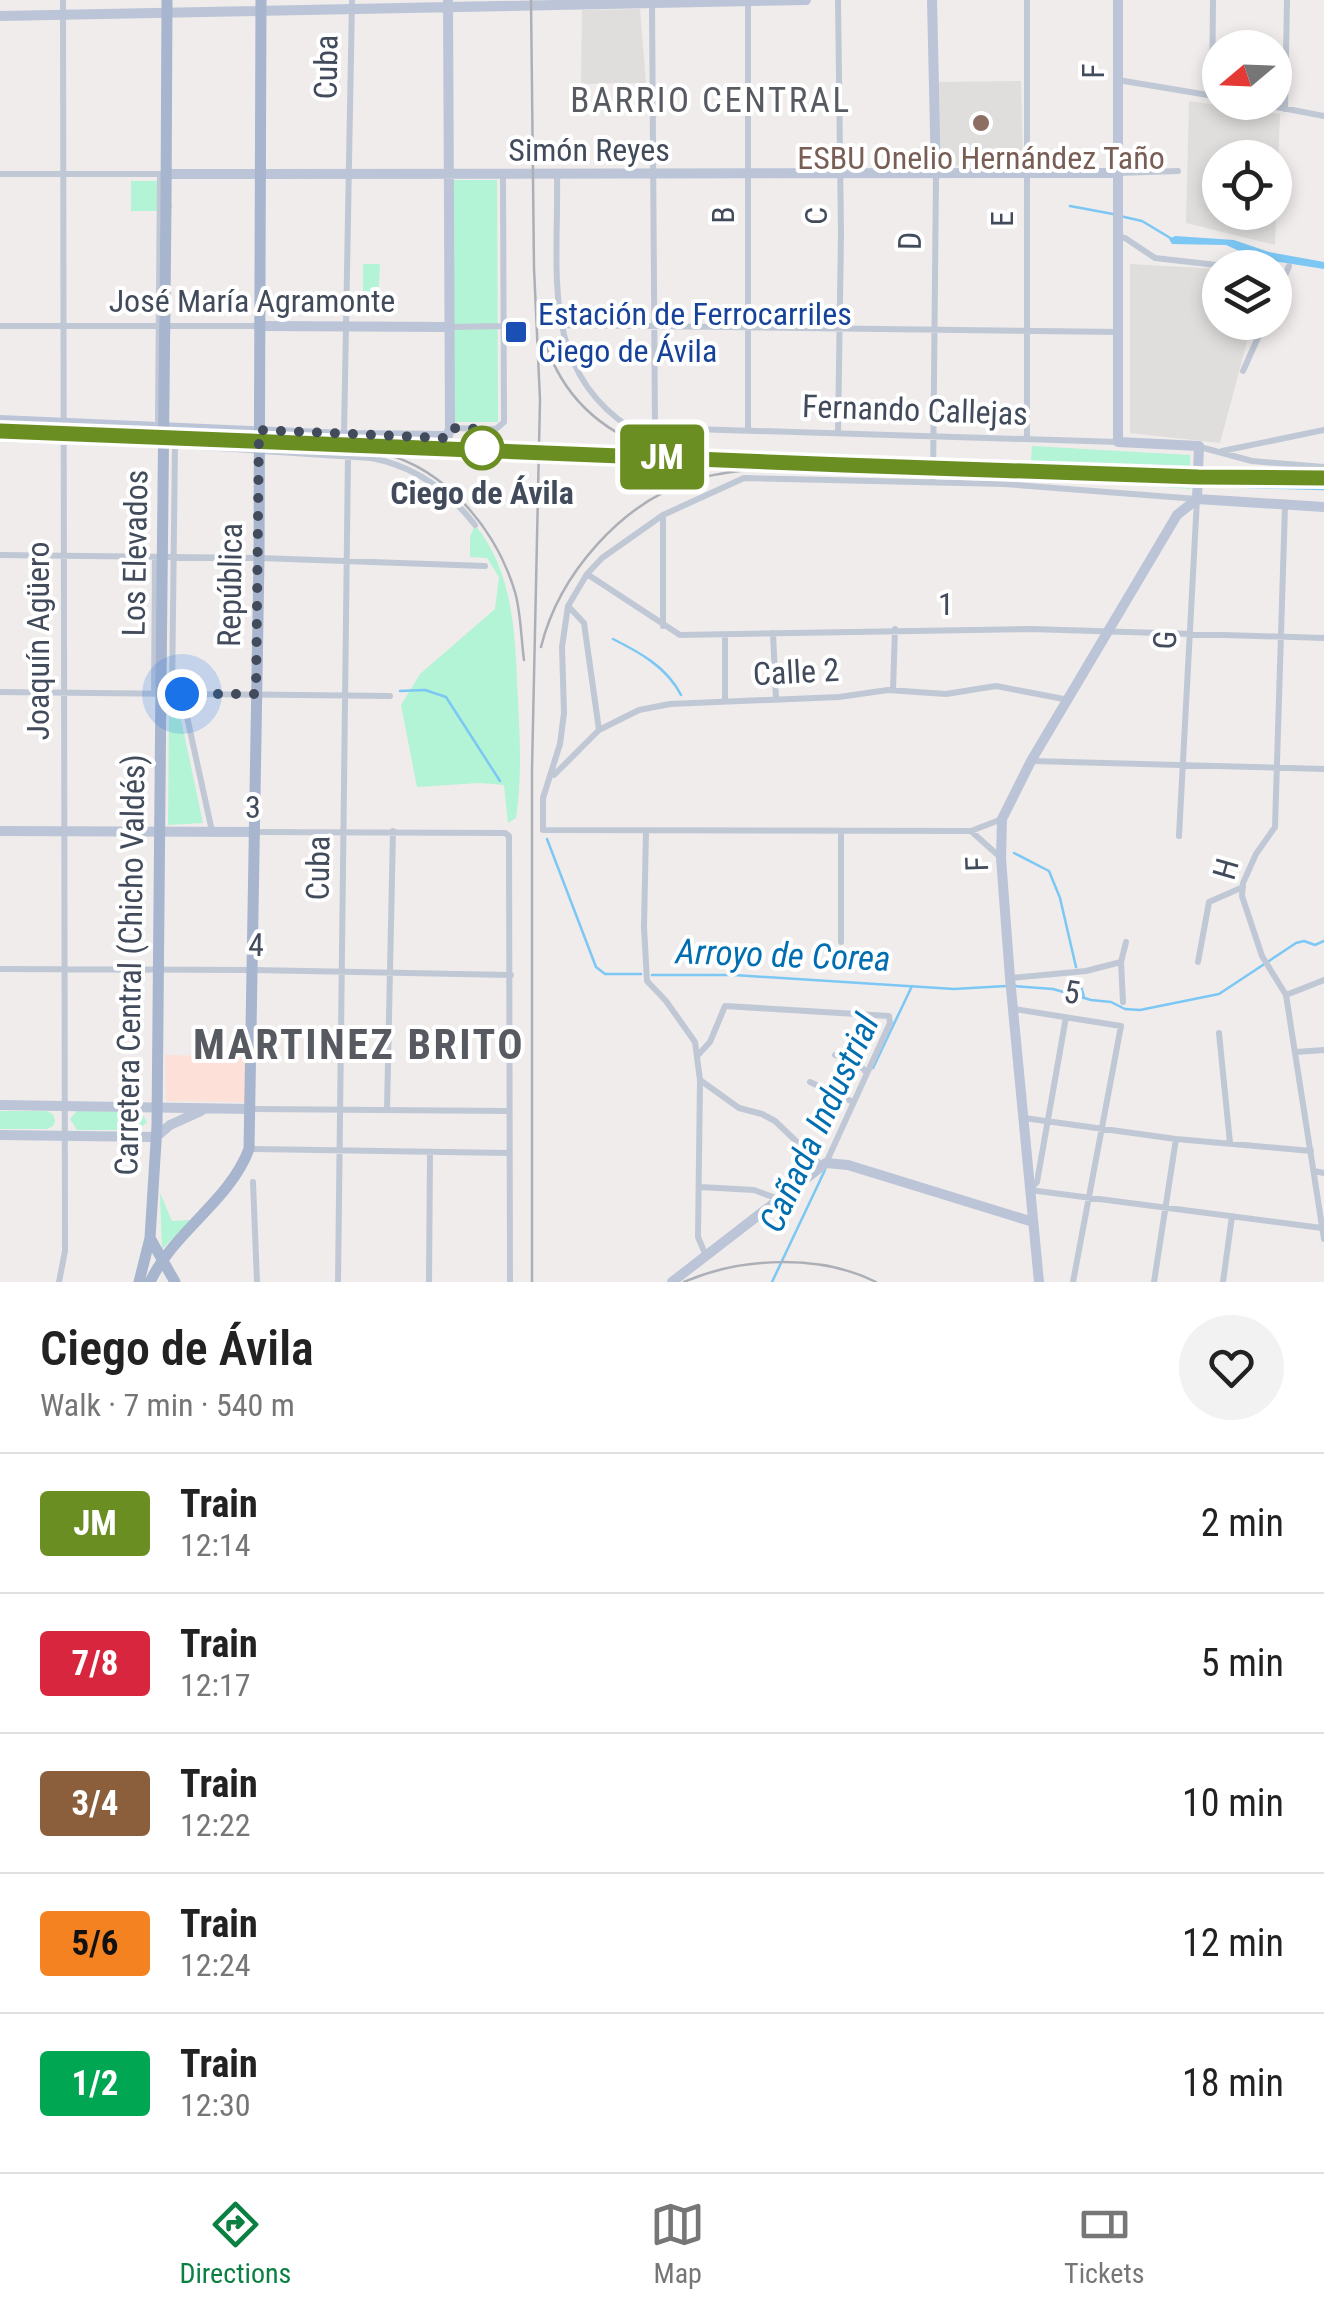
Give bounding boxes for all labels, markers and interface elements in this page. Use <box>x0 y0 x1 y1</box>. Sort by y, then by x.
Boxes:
north arrow <box>1202 30 1292 120</box>
map controls <box>1202 30 1292 340</box>
street label: Cuba <box>306 34 346 100</box>
street label: F <box>1074 63 1112 79</box>
district label: BARRIO CENTRAL <box>570 80 852 121</box>
marker: ESBU Onelio Hernández Taño <box>970 112 992 134</box>
street label: Simón Reyes <box>508 131 670 169</box>
place label: ESBU Onelio Hernández Taño <box>797 139 1165 177</box>
button: locate <box>1202 140 1292 230</box>
street label: B <box>704 206 742 224</box>
street label: C <box>797 207 835 225</box>
street label: E <box>983 211 1021 227</box>
street label: D <box>891 232 929 250</box>
button: layers <box>1202 250 1292 340</box>
street label: José María Agramonte <box>109 282 395 320</box>
place label: Estación de Ferrocarriles Ciego de Ávila <box>538 295 852 370</box>
marker: Estación de Ferrocarriles Ciego de Ávila <box>503 319 529 345</box>
street label: Fernando Callejas <box>802 387 1028 433</box>
line badge: JM <box>617 424 707 490</box>
marker: Ciego de Ávila <box>461 427 503 469</box>
text: JM <box>640 437 684 478</box>
street label: Los Elevados <box>115 469 155 637</box>
place label: Ciego de Ávila <box>390 474 574 512</box>
street label: República <box>210 523 250 647</box>
street label: Joaquín Agüero <box>19 542 57 740</box>
street label: 1 <box>938 585 954 623</box>
street label: G <box>1146 630 1184 650</box>
street label: Calle 2 <box>752 651 840 693</box>
your location <box>157 669 207 719</box>
street label: Carretera Central (Chicho Valdés) <box>107 754 153 1176</box>
street label: 3 <box>245 788 261 826</box>
street label: Cuba <box>298 835 338 901</box>
street label: H <box>1205 854 1247 884</box>
street label: F <box>958 856 996 872</box>
street label: 4 <box>248 926 264 964</box>
water label: Arroyo de Corea <box>673 931 891 980</box>
street label: 5 <box>1061 972 1083 1012</box>
water label: Cañada Industrial <box>751 1007 888 1238</box>
district label: MARTINEZ BRITO <box>193 1020 525 1069</box>
button: heart <box>1179 1315 1284 1420</box>
text: Ciego de Ávila <box>40 1320 314 1377</box>
text: Walk · 7 min · 540 m <box>40 1386 295 1424</box>
text: Train <box>180 1482 258 1526</box>
text: 2 min <box>1201 1501 1284 1545</box>
text: JM <box>73 1503 117 1544</box>
text: 12:14 <box>180 1526 251 1564</box>
text: Train <box>180 1622 258 1666</box>
text: 5 min <box>1201 1641 1284 1685</box>
text: 7/8 <box>72 1643 119 1684</box>
text: 12:17 <box>180 1666 251 1704</box>
text: Train <box>180 1762 258 1806</box>
text: 10 min <box>1182 1781 1284 1825</box>
text: 3/4 <box>72 1783 119 1824</box>
text: 12:22 <box>180 1806 251 1844</box>
text: Train <box>180 1902 258 1946</box>
text: 12 min <box>1182 1921 1284 1965</box>
text: 5/6 <box>72 1923 119 1964</box>
text: 12:24 <box>180 1946 251 1984</box>
text: Train <box>180 2042 258 2086</box>
text: 18 min <box>1182 2061 1284 2105</box>
text: 1/2 <box>72 2063 119 2104</box>
text: 12:30 <box>180 2086 251 2124</box>
tab: Directions <box>179 2197 291 2290</box>
tab: Map <box>650 2197 705 2290</box>
tab: Tickets <box>1064 2197 1145 2290</box>

